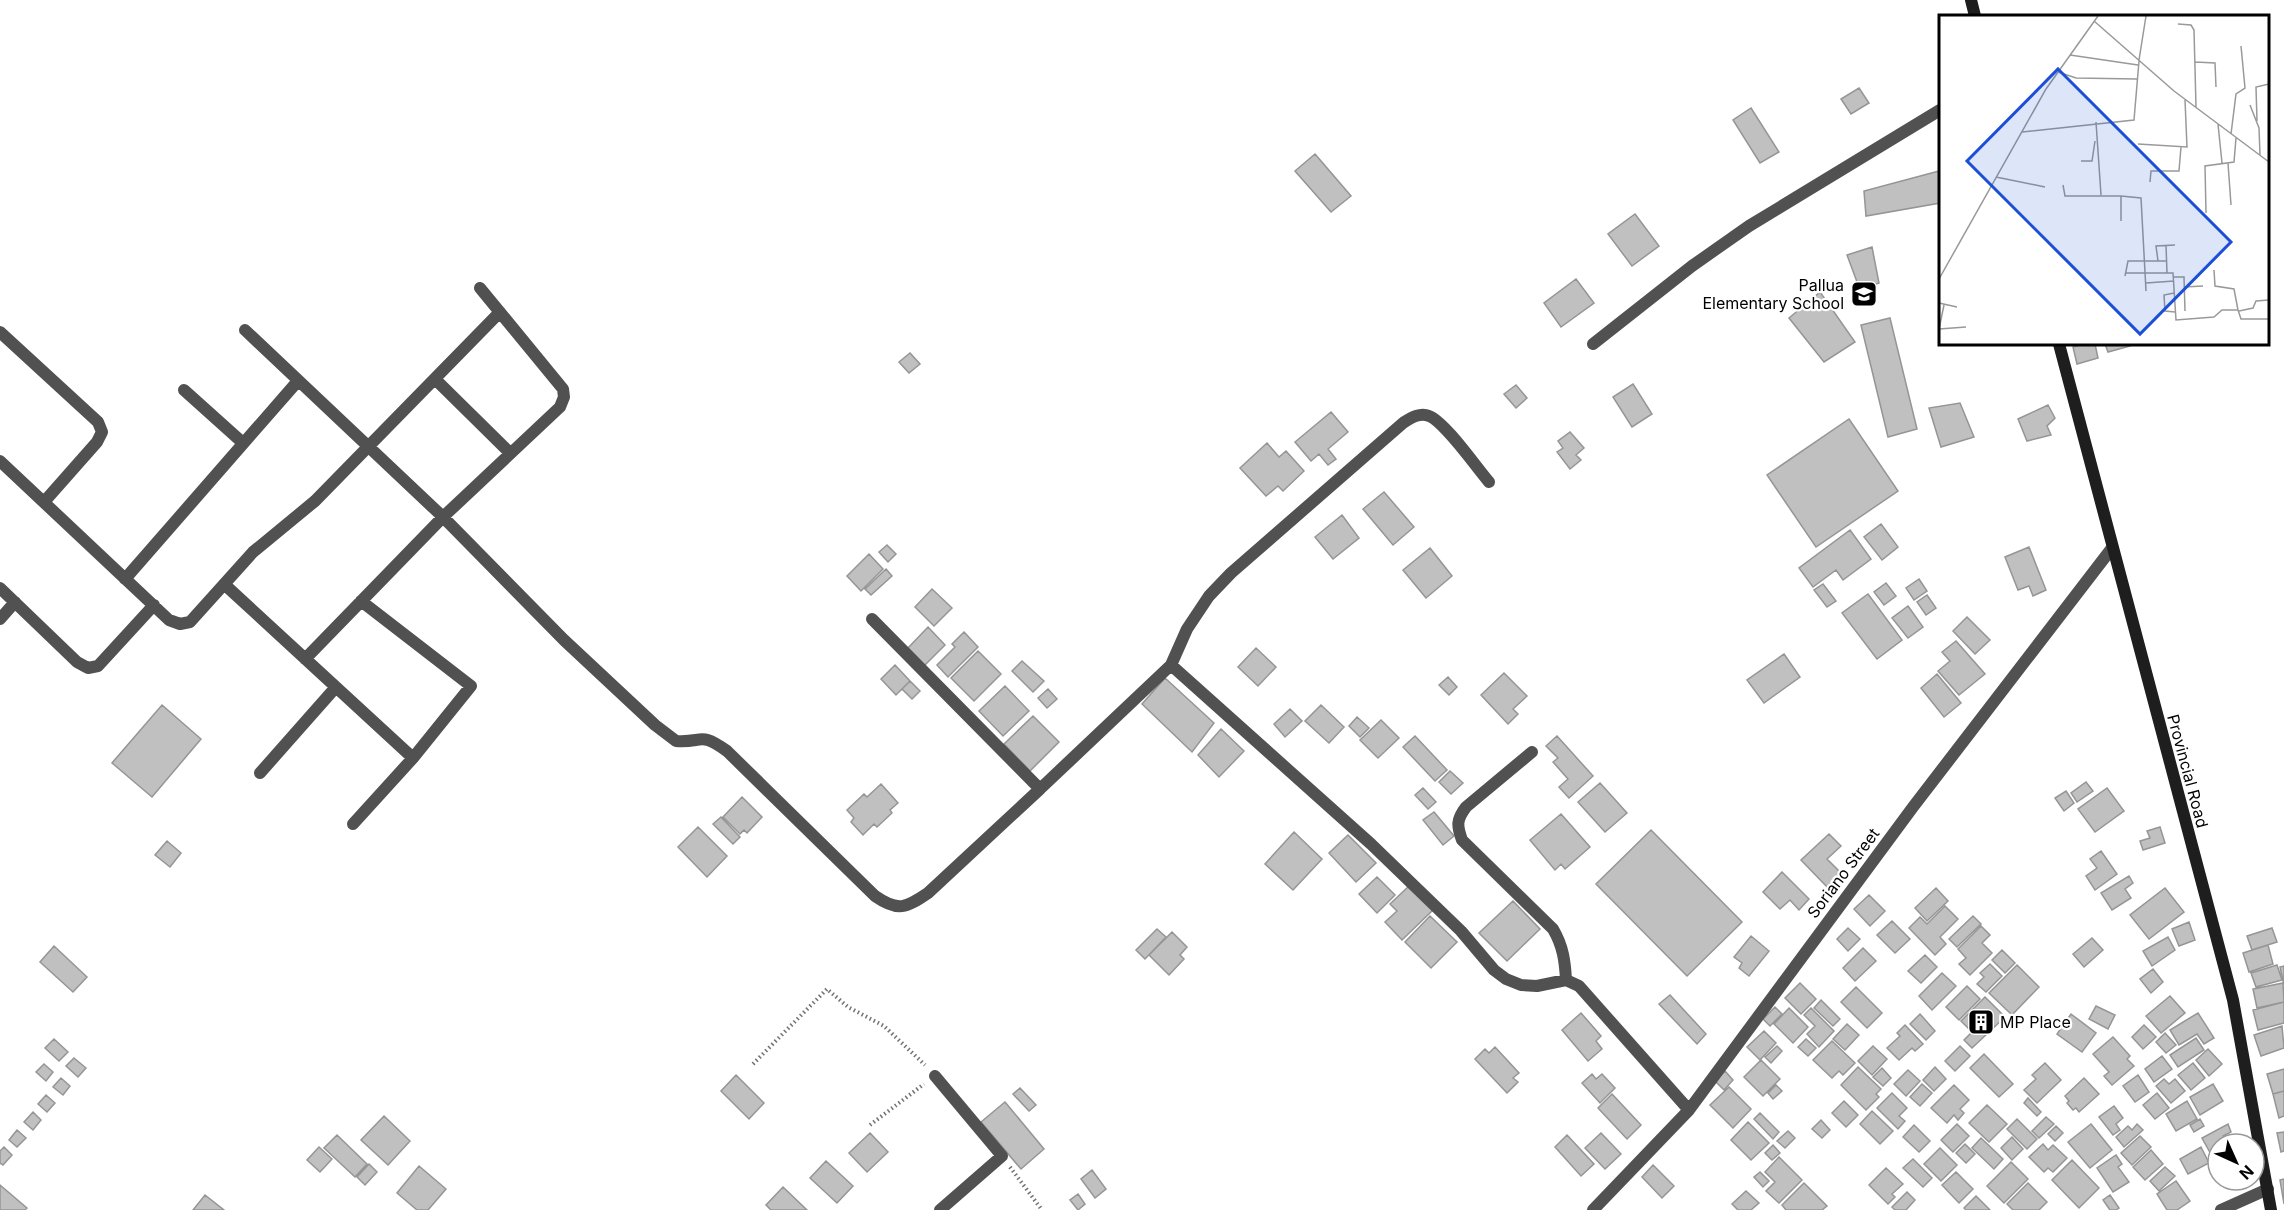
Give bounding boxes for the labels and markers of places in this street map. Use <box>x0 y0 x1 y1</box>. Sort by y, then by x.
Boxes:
place label: Pallua Elementary School <box>1702 275 1844 313</box>
school or university icon: Pallua Elementary School <box>1849 279 1879 309</box>
building icon: MP Place <box>1966 1007 1996 1037</box>
place label: MP Place <box>2000 1012 2071 1032</box>

